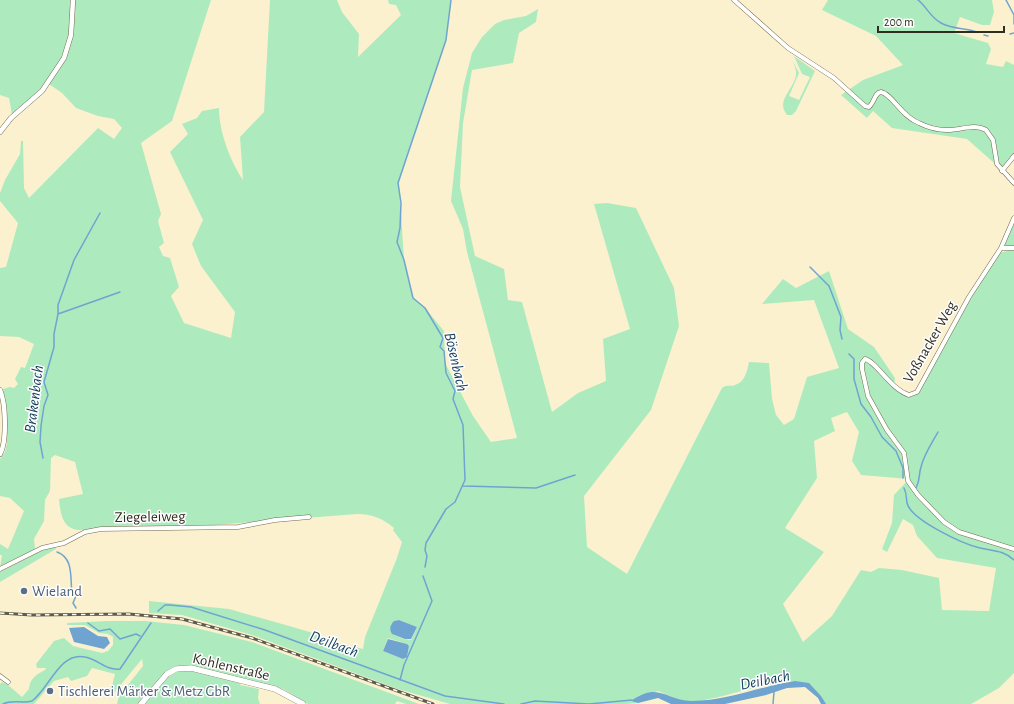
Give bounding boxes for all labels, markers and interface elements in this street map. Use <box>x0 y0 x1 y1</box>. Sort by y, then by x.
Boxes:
scale bar <box>878 8 1004 34</box>
text: 200 m <box>884 16 914 28</box>
street label: Voßnacker Weg <box>901 298 960 385</box>
water label: Bösenbach <box>441 331 471 393</box>
water label: Brakenbach <box>22 364 46 434</box>
street label: Ziegeleiweg <box>114 509 186 525</box>
place label: Wieland <box>32 584 82 599</box>
marker: Wieland <box>19 586 29 596</box>
water label: Deilbach <box>308 628 360 660</box>
street label: Kohlenstraße <box>191 651 271 683</box>
water label: Deilbach <box>739 667 791 693</box>
place label: Tischlerei Märker & Metz GbR <box>58 684 230 699</box>
marker: Tischlerei Märker & Metz GbR <box>45 686 55 696</box>

